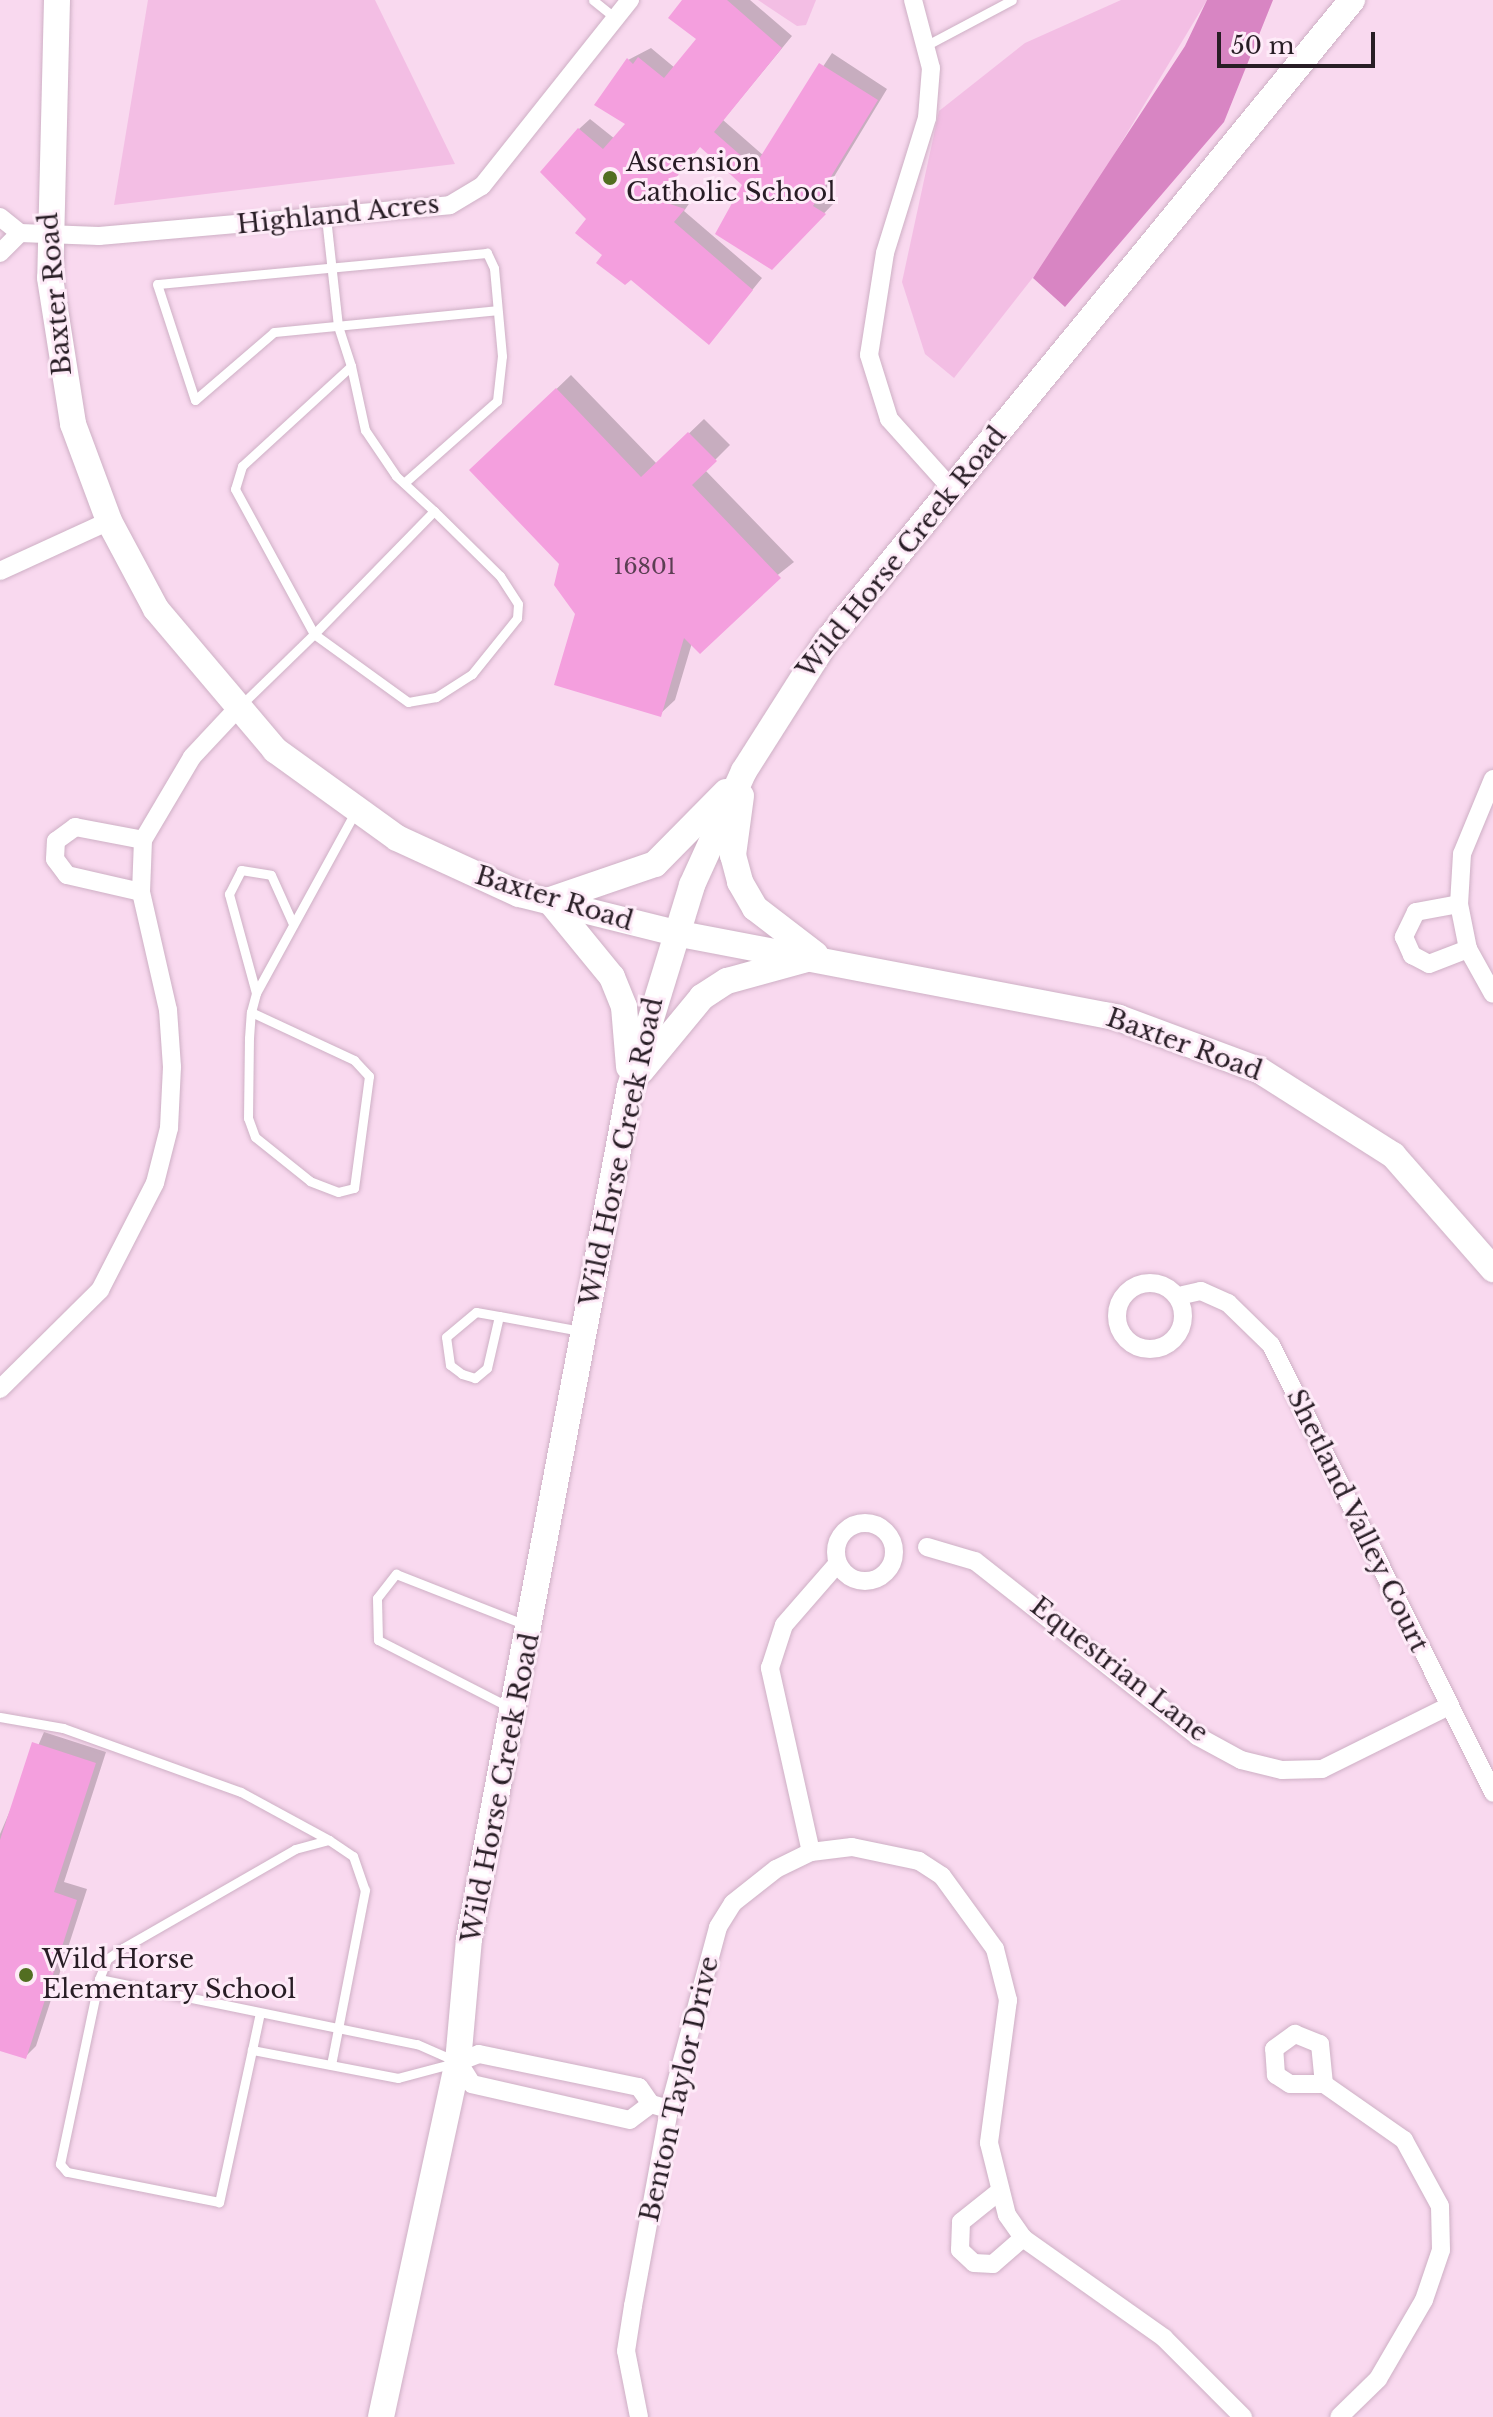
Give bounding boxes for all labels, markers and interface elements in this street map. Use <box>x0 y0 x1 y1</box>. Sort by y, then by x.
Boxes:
scale bar <box>1221 16 1379 66</box>
text: 50 m <box>1231 31 1294 60</box>
place label: Ascension Catholic School <box>626 147 836 208</box>
marker: Ascension Catholic School <box>601 169 619 187</box>
street label: Highland Acres <box>235 189 441 241</box>
street label: Baxter Road <box>33 211 79 377</box>
street label: Wild Horse Creek Road <box>791 421 1013 685</box>
house number: 16801 <box>614 554 676 580</box>
street label: Baxter Road <box>471 860 637 938</box>
street label: Wild Horse Creek Road <box>574 995 670 1309</box>
street label: Baxter Road <box>1102 1002 1266 1088</box>
street label: Shetland Valley Court <box>1279 1384 1435 1658</box>
street label: Equestrian Lane <box>1024 1591 1214 1749</box>
street label: Wild Horse Creek Road <box>456 1630 546 1946</box>
place label: Wild Horse Elementary School <box>42 1944 297 2006</box>
street label: Benton Taylor Drive <box>634 1952 726 2226</box>
marker: Wild Horse Elementary School <box>17 1966 35 1984</box>

